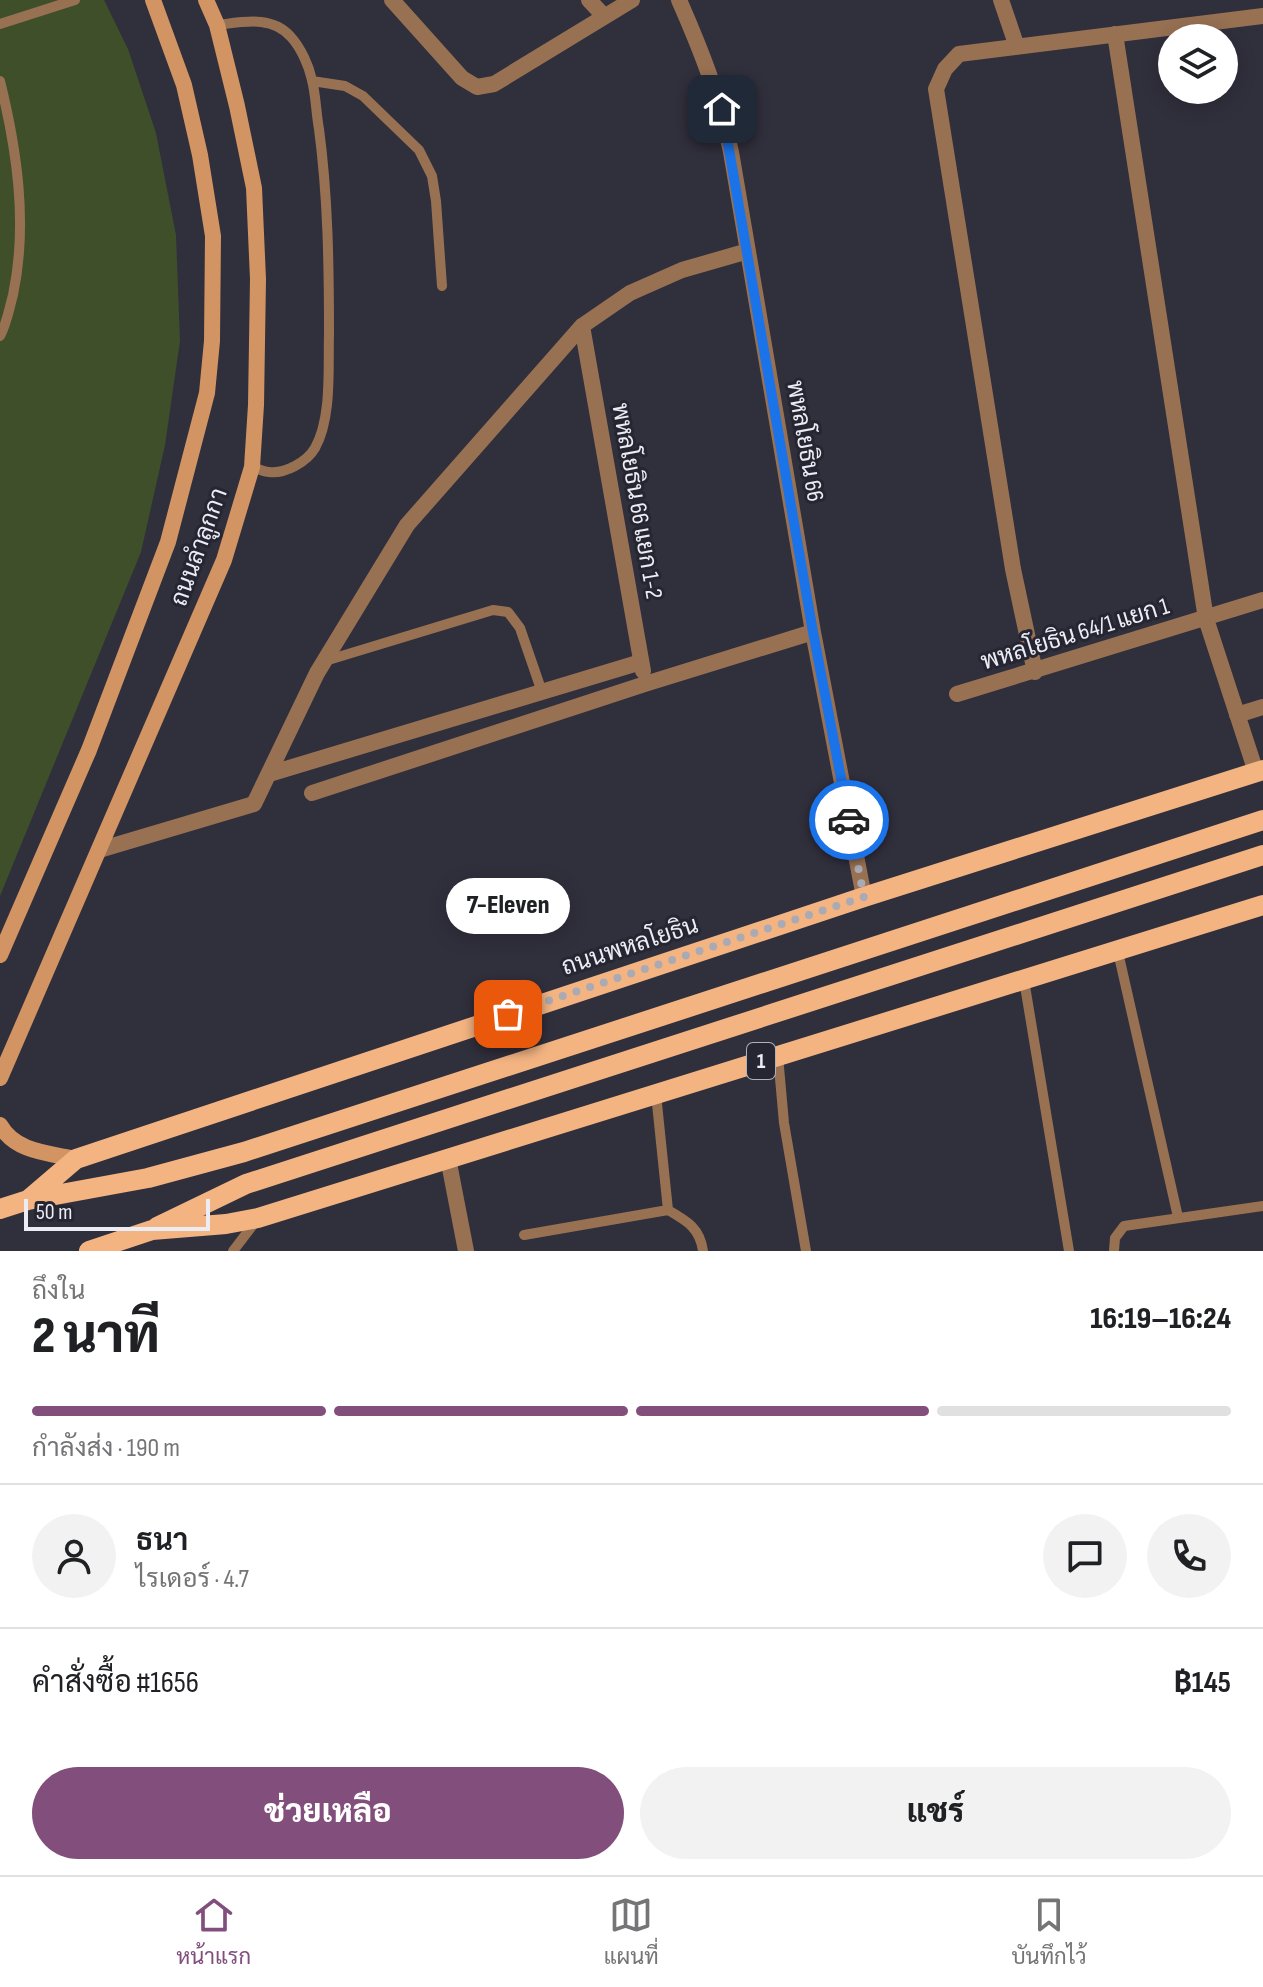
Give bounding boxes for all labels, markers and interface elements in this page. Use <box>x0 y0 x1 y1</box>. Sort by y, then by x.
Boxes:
map controls <box>1158 24 1238 104</box>
button: layers <box>1158 24 1238 104</box>
pin <box>688 75 756 143</box>
icon: home <box>700 87 744 131</box>
street label: พหลโยธิน 66 <box>780 378 832 504</box>
street label: พหลโยธิน 66 แยก 1-2 <box>605 400 670 601</box>
street label: ถนนลำลูกกา <box>164 484 236 611</box>
street label: พหลโยธิน 64/1 แยก 1 <box>977 590 1173 676</box>
courier <box>809 780 889 860</box>
icon: car <box>827 798 871 842</box>
callout: 7-Eleven <box>446 878 570 934</box>
text: 7-Eleven <box>467 890 549 921</box>
street label: ถนนพหลโยธิน <box>557 908 702 982</box>
pin <box>474 980 542 1048</box>
icon: bag <box>486 992 530 1036</box>
road number: 1 <box>747 1043 775 1079</box>
scale bar <box>24 1195 210 1231</box>
text: 50 m <box>36 1199 72 1226</box>
text: ถึงใน <box>32 1276 85 1307</box>
text: 16:19–16:24 <box>1090 1301 1231 1337</box>
text: 2 นาที <box>32 1305 160 1368</box>
text: กำลังส่ง · 190 m <box>32 1433 180 1464</box>
button: person <box>32 1514 116 1598</box>
button: chat <box>1043 1514 1127 1598</box>
button: phone <box>1147 1514 1231 1598</box>
text: ธนา <box>136 1523 188 1559</box>
text: ไรเดอร์ · 4.7 <box>136 1564 249 1595</box>
text: คำสั่งซื้อ #1656 <box>32 1665 199 1701</box>
text: ฿145 <box>1174 1665 1231 1701</box>
button: ช่วยเหลือ <box>32 1767 624 1859</box>
button: แชร์ <box>640 1767 1231 1859</box>
tab: หน้าแรก <box>176 1893 251 1971</box>
tab: แผนที่ <box>604 1893 659 1971</box>
tab: บันทึกไว้ <box>1011 1893 1087 1971</box>

